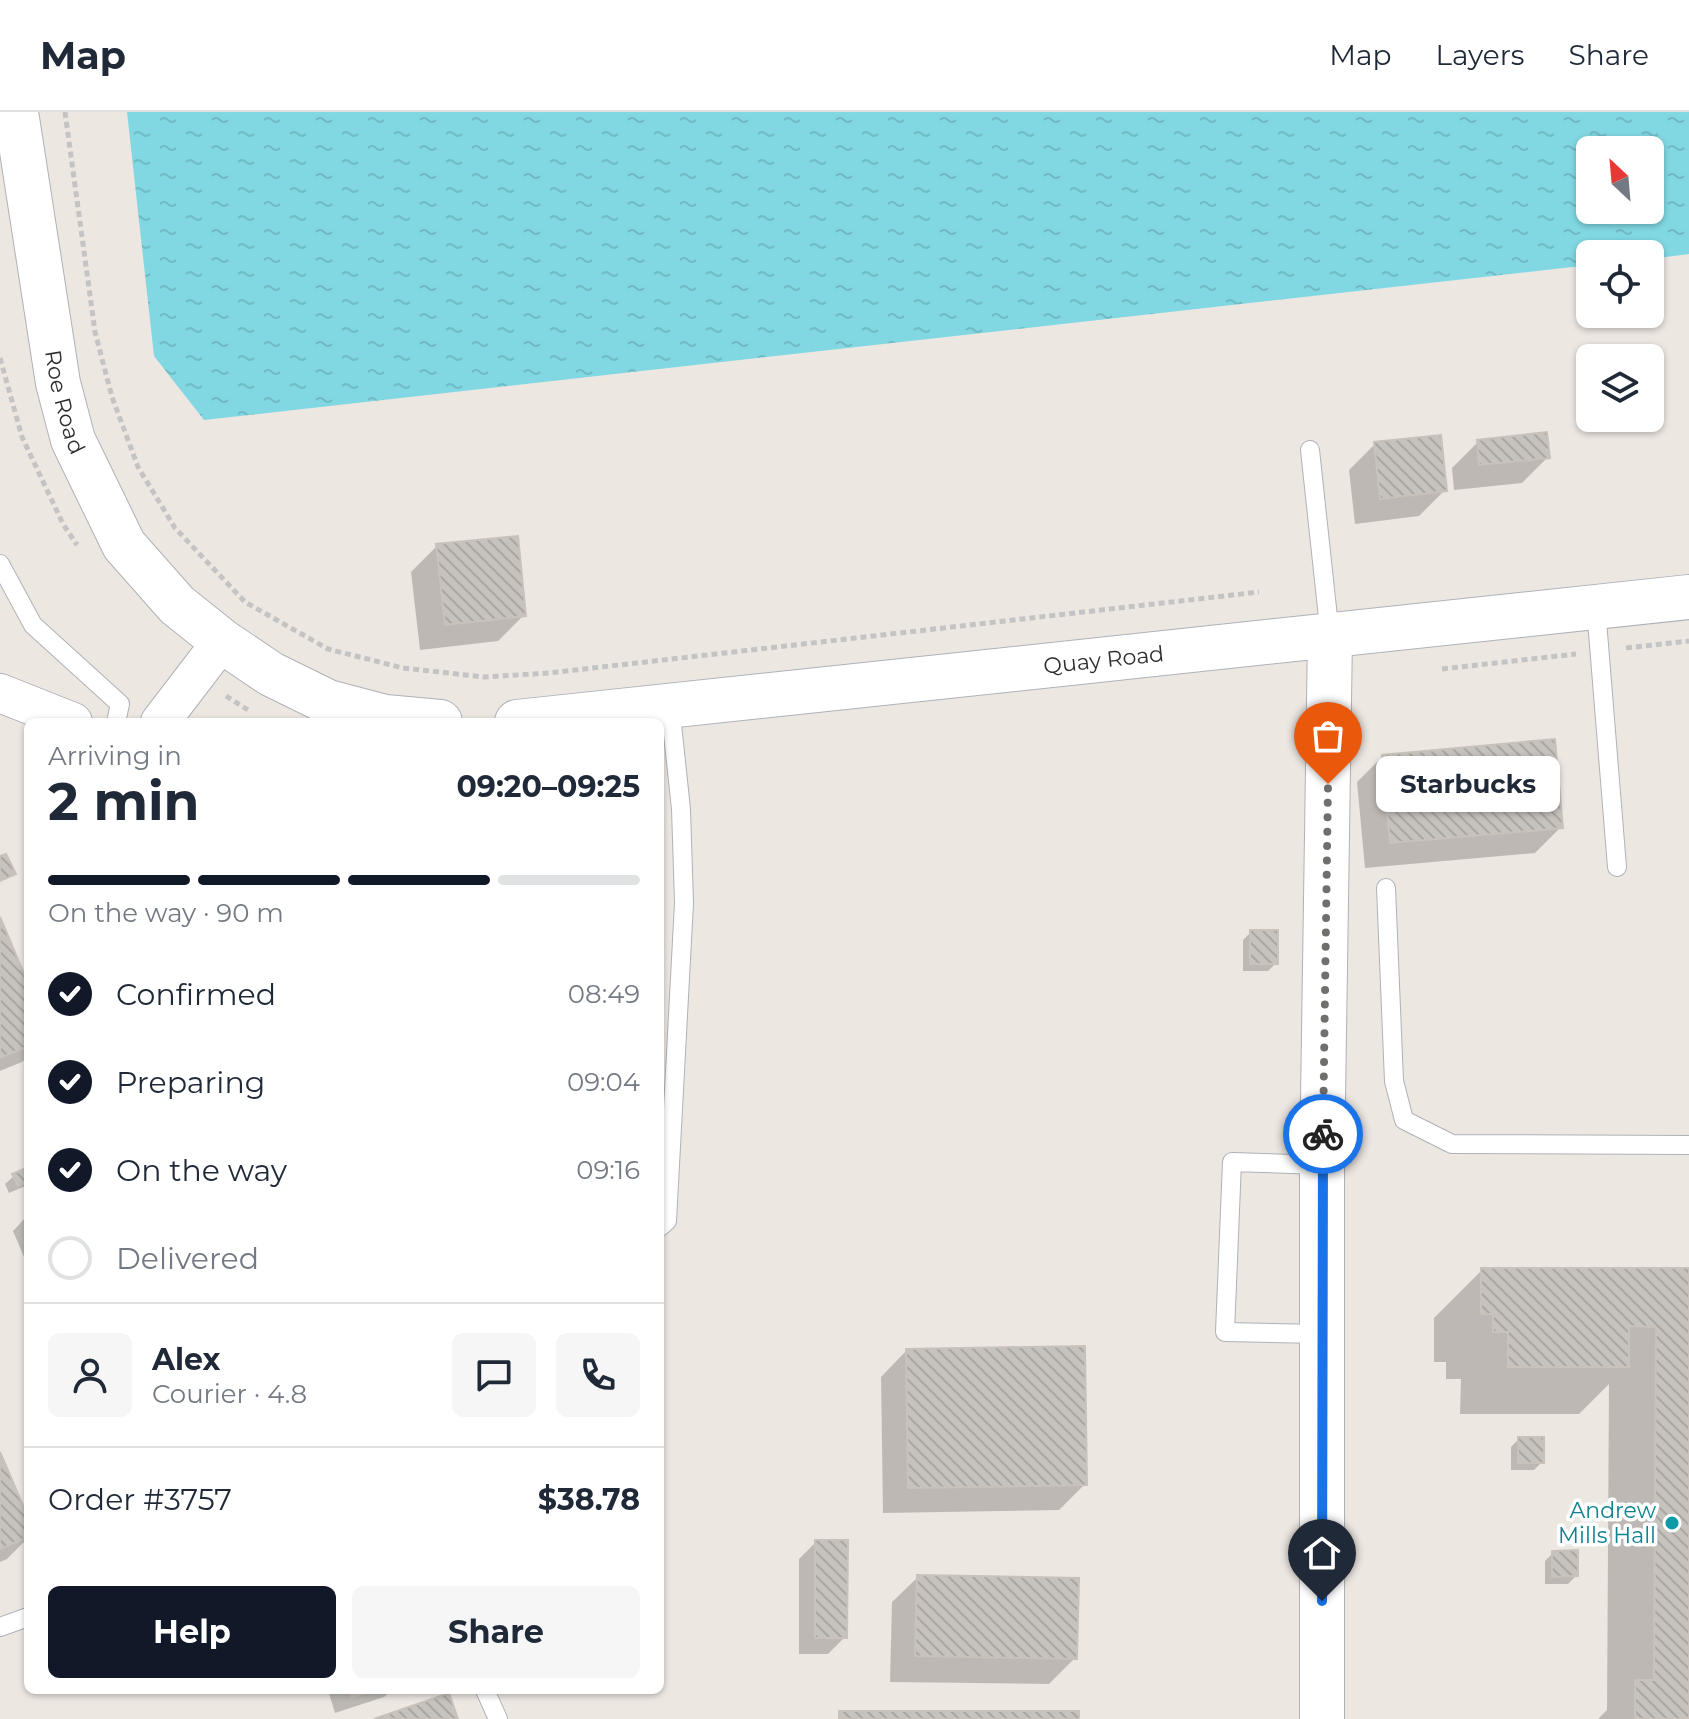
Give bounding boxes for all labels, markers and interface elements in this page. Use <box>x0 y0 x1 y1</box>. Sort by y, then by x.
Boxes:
text: Map <box>40 32 126 79</box>
text: Map <box>1329 38 1392 72</box>
text: Layers <box>1436 38 1525 72</box>
text: Share <box>1569 38 1649 72</box>
north arrow <box>1576 136 1664 224</box>
map controls <box>1576 136 1664 432</box>
button: locate <box>1576 240 1664 328</box>
button: layers <box>1576 344 1664 432</box>
street label: Roe Road <box>39 348 91 459</box>
street label: Quay Road <box>1042 640 1165 680</box>
pin <box>1294 702 1362 784</box>
icon: bag <box>1306 714 1350 758</box>
text: Arriving in <box>48 740 182 772</box>
callout: Starbucks <box>1376 756 1560 812</box>
text: 09:20–09:25 <box>456 768 640 805</box>
text: Starbucks <box>1400 768 1536 800</box>
text: 2 min <box>48 770 200 833</box>
text: On the way · 90 m <box>48 897 284 929</box>
icon: check <box>48 972 92 1016</box>
text: Confirmed <box>116 976 276 1013</box>
text: 08:49 <box>568 978 640 1010</box>
icon: check <box>48 1060 92 1104</box>
text: Preparing <box>116 1064 265 1101</box>
text: 09:04 <box>567 1066 640 1098</box>
courier <box>1283 1094 1363 1174</box>
icon: bike <box>1301 1112 1345 1156</box>
icon: check <box>48 1148 92 1192</box>
text: On the way <box>116 1152 287 1189</box>
text: 09:16 <box>576 1154 640 1186</box>
text: Delivered <box>116 1240 259 1277</box>
button: person <box>48 1333 132 1417</box>
button: chat <box>452 1333 536 1417</box>
button: phone <box>556 1333 640 1417</box>
text: Alex <box>152 1341 220 1378</box>
text: Courier · 4.8 <box>152 1378 307 1410</box>
text: Order #3757 <box>48 1481 232 1518</box>
text: $38.78 <box>538 1481 640 1518</box>
place label: Andrew Mills Hall <box>1558 1497 1657 1549</box>
marker: Andrew Mills Hall <box>1663 1514 1681 1532</box>
pin <box>1288 1519 1356 1601</box>
icon: home <box>1300 1531 1344 1575</box>
button: Help <box>48 1586 336 1678</box>
button: Share <box>352 1586 640 1678</box>

